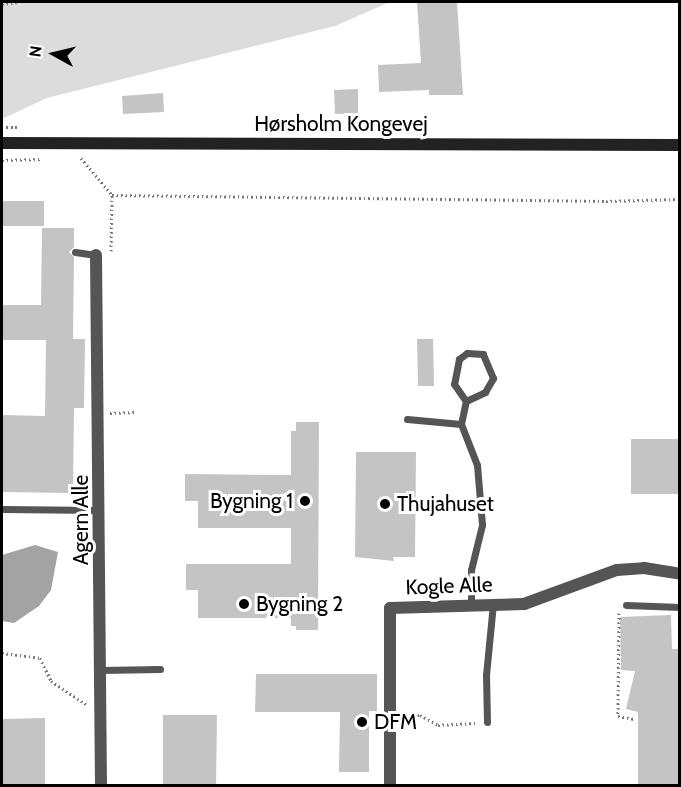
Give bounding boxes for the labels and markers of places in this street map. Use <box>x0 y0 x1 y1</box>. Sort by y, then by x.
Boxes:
place label: Bygning 1 <box>210 488 293 514</box>
place label: Thujahuset <box>397 491 494 517</box>
marker: Bygning 1 <box>298 494 312 508</box>
marker: Thujahuset <box>378 497 392 511</box>
place label: Bygning 2 <box>256 591 343 617</box>
marker: Bygning 2 <box>237 597 251 611</box>
place label: DFM <box>374 709 417 735</box>
marker: DFM <box>355 715 369 729</box>

